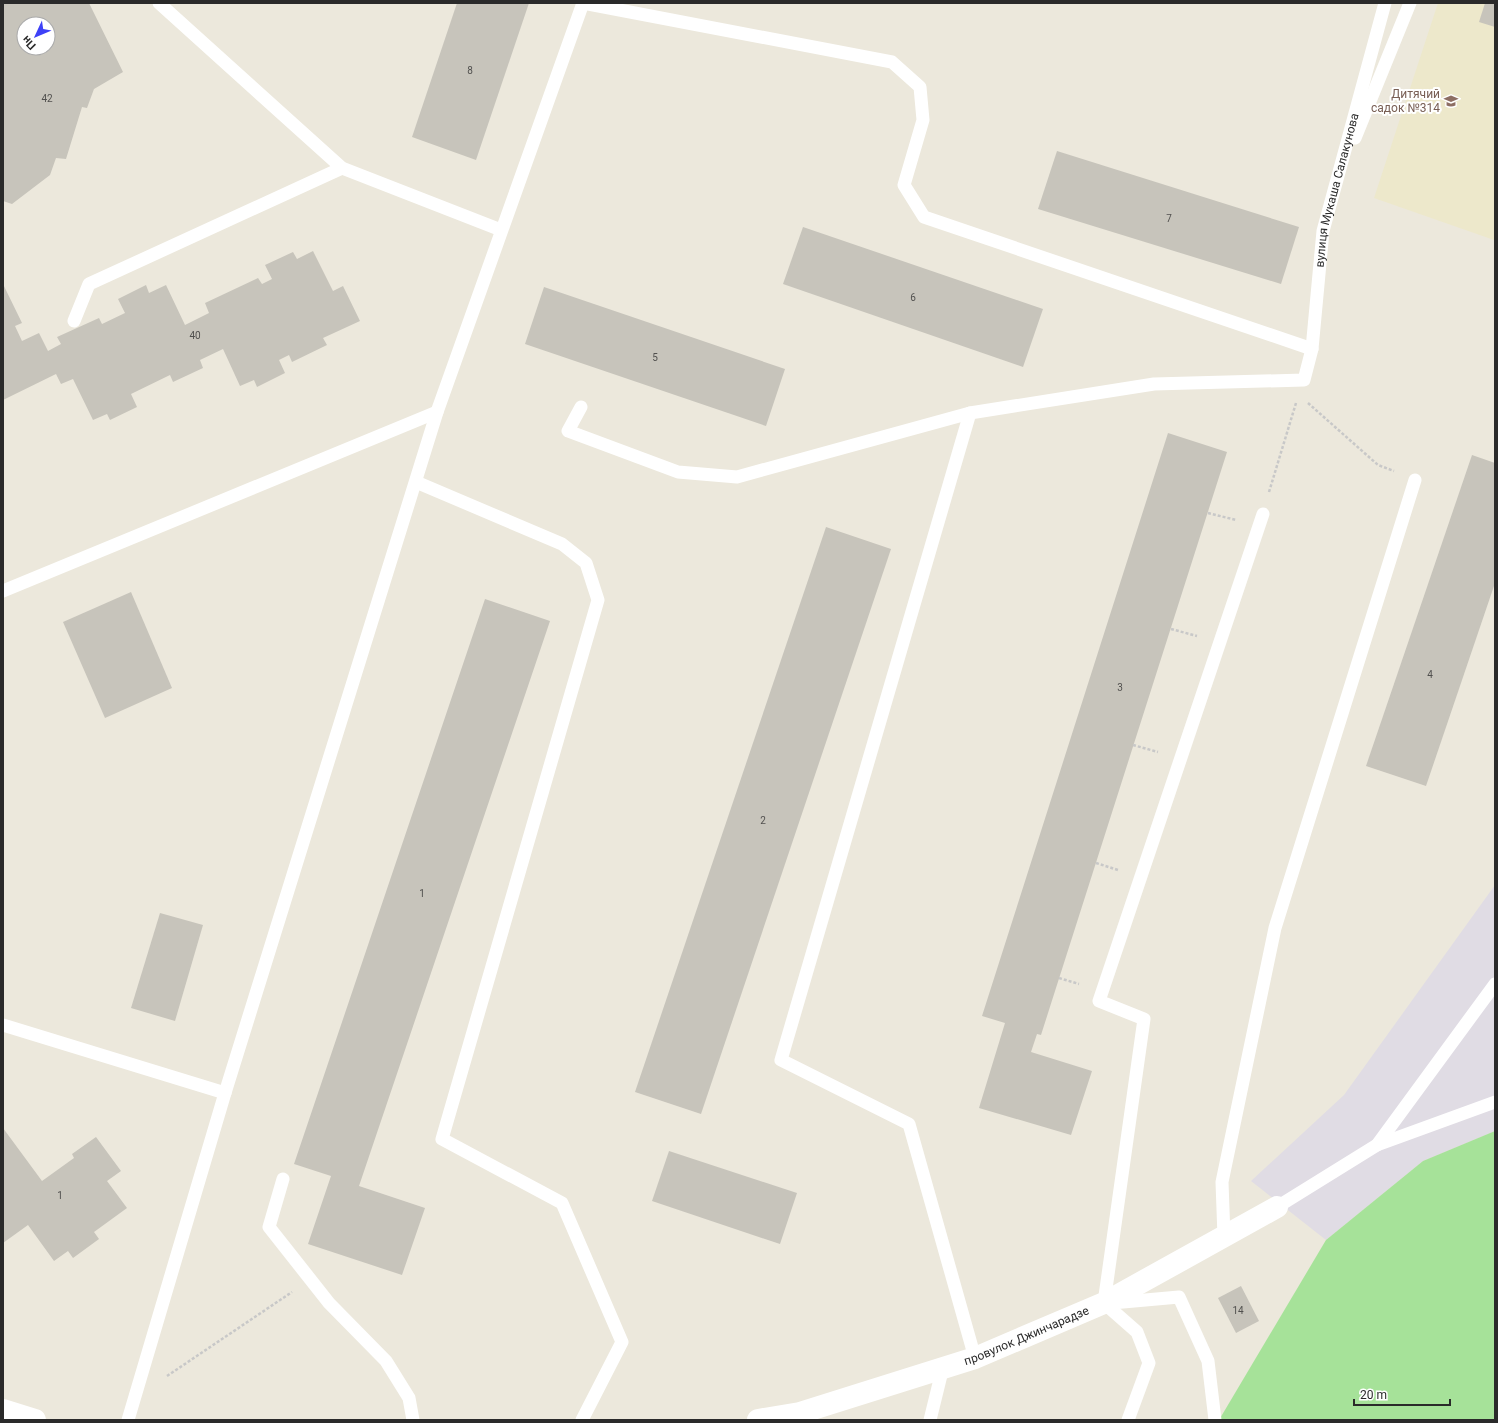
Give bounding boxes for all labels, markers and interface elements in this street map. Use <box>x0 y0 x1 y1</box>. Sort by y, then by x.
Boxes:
north arrow <box>16 16 56 56</box>
text: Пн <box>20 33 39 52</box>
house number: 8 <box>467 65 473 76</box>
place label: Дитячий садок №314 <box>1371 87 1440 115</box>
house number: 42 <box>41 93 53 104</box>
school or university icon: Дитячий садок №314 <box>1443 93 1459 109</box>
street label: вулиця Мукаша Салакунова <box>1313 112 1362 268</box>
house number: 7 <box>1166 213 1172 224</box>
house number: 6 <box>910 292 916 303</box>
house number: 40 <box>189 330 201 341</box>
house number: 5 <box>652 352 658 363</box>
house number: 4 <box>1427 669 1433 680</box>
house number: 3 <box>1117 682 1123 693</box>
house number: 2 <box>760 815 766 826</box>
house number: 1 <box>419 888 425 899</box>
house number: 1 <box>57 1190 63 1201</box>
street label: провулок Джинчарадзе <box>962 1303 1091 1368</box>
house number: 14 <box>1232 1305 1244 1316</box>
scale bar <box>1354 1381 1450 1407</box>
text: 20 m <box>1360 1388 1387 1402</box>

